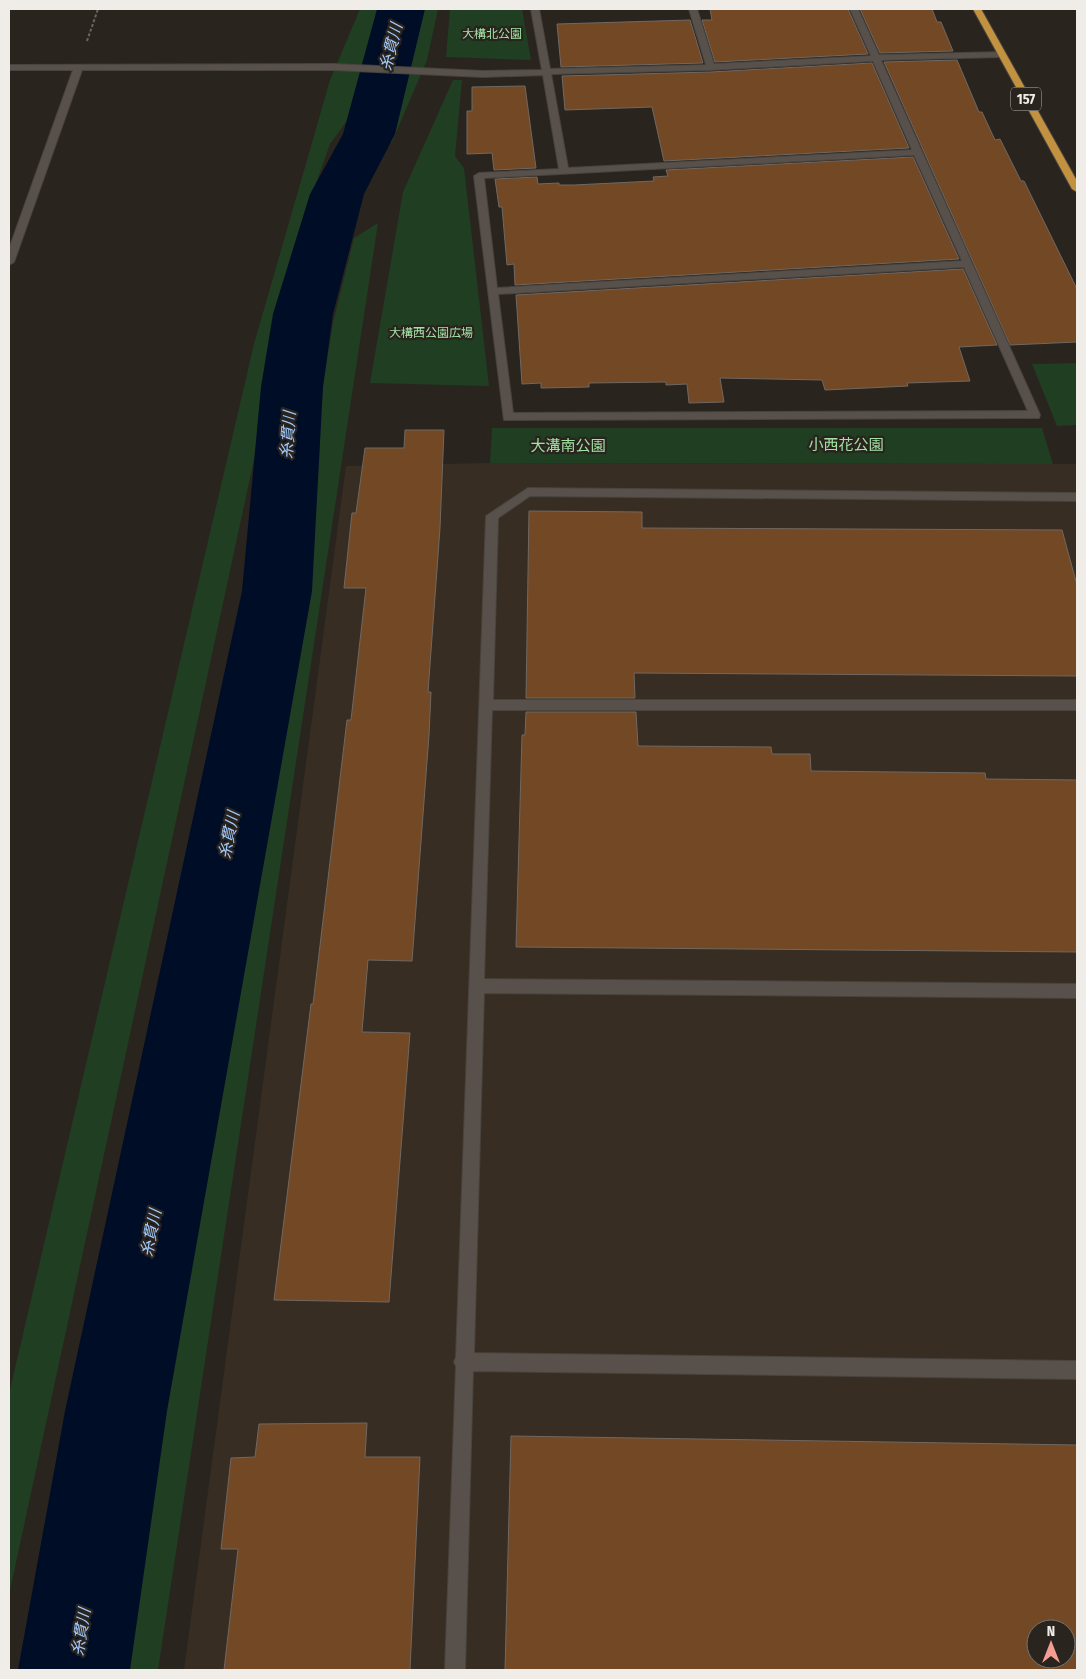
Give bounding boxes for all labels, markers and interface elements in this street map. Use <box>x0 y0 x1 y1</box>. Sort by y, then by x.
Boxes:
water label: 糸貫川 <box>376 19 407 73</box>
park label: 大構北公園 <box>462 27 522 41</box>
road number: 157 <box>1011 88 1041 110</box>
park label: 大構西公園広場 <box>389 326 473 340</box>
water label: 糸貫川 <box>277 408 299 460</box>
park label: 小西花公園 <box>808 436 884 454</box>
park label: 大溝南公園 <box>530 437 606 455</box>
water label: 糸貫川 <box>215 808 243 860</box>
water label: 糸貫川 <box>137 1206 165 1258</box>
water label: 糸貫川 <box>68 1605 94 1657</box>
north arrow <box>1026 1619 1076 1669</box>
text: N <box>1047 1623 1055 1640</box>

